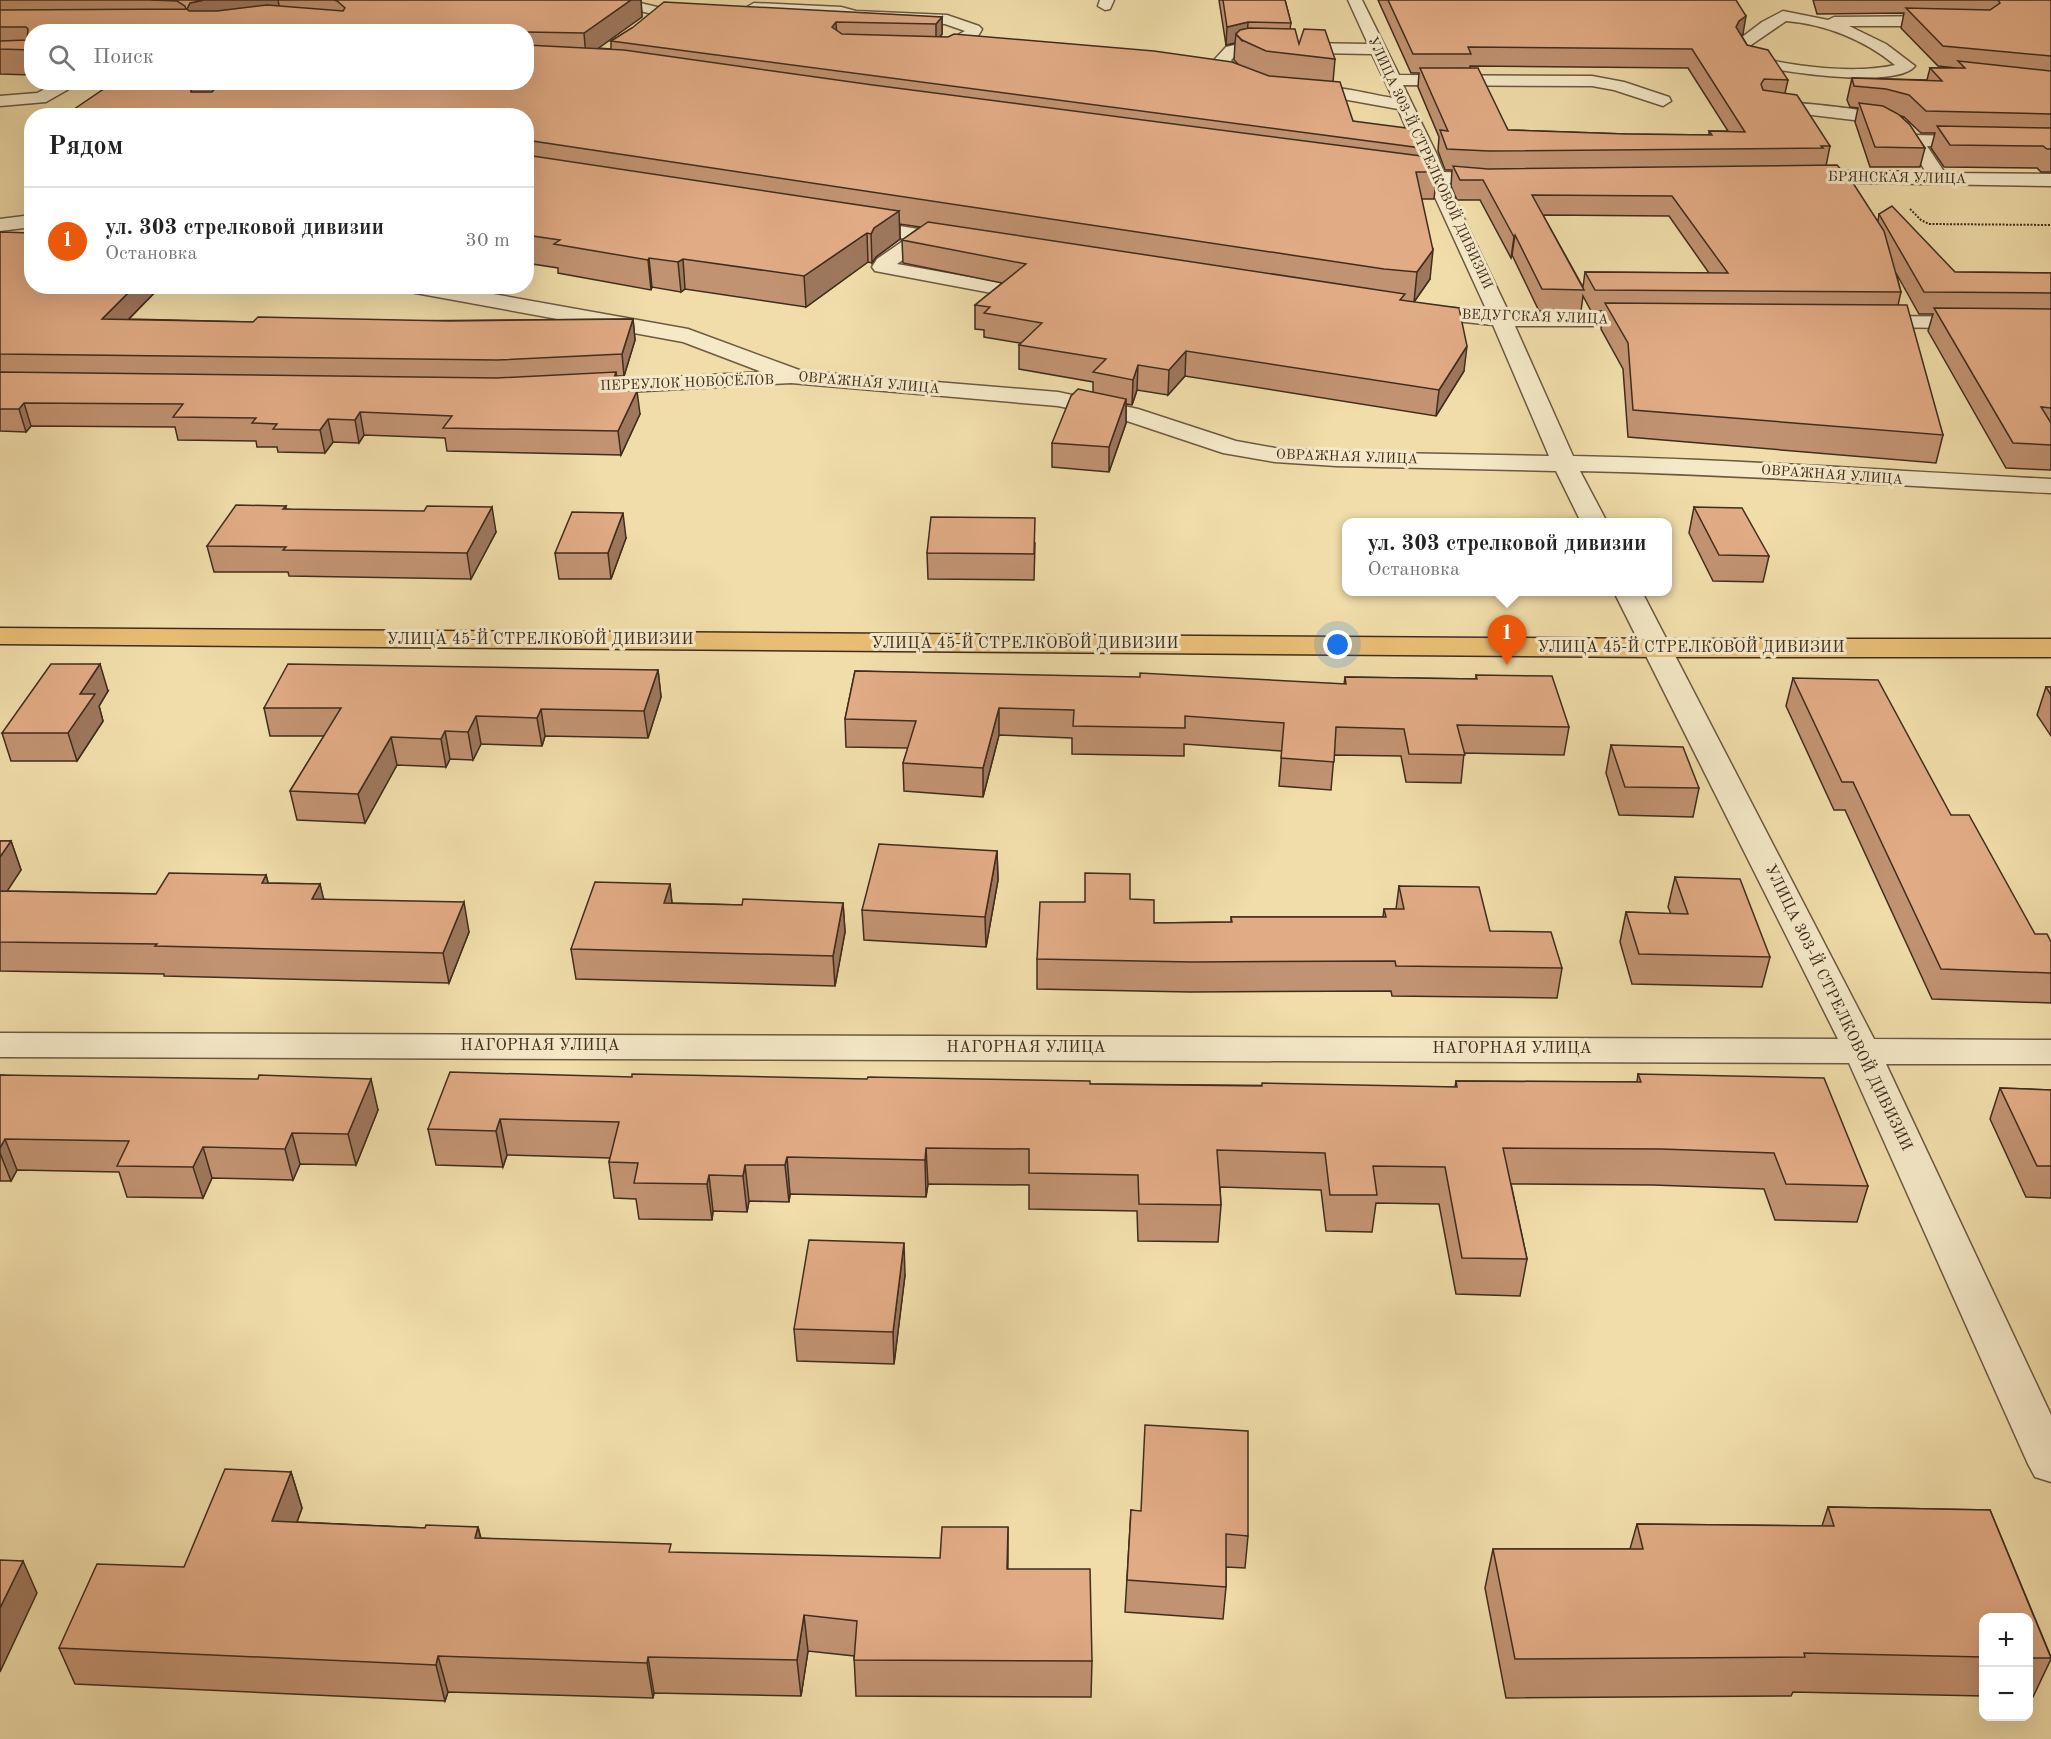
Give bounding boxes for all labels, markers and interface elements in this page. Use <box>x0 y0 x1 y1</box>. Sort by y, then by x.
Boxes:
search box <box>24 24 534 90</box>
street label: УЛИЦА 303-Й СТРЕЛКОВОЙ ДИВИЗИИ <box>1365 33 1499 292</box>
icon: search <box>45 41 78 74</box>
text: Поиск <box>93 46 154 68</box>
text: Рядом <box>48 134 123 160</box>
street label: БРЯНСКАЯ УЛИЦА <box>1828 170 1967 186</box>
text: ул. 303 стрелковой дивизии <box>105 217 384 239</box>
text: 1 <box>62 231 73 251</box>
text: 30 m <box>465 231 510 251</box>
text: Остановка <box>105 244 197 264</box>
street label: ВЕДУГСКАЯ УЛИЦА <box>1461 307 1609 327</box>
street label: ПЕРЕУЛОК НОВОСЁЛОВ <box>600 370 774 393</box>
street label: ОВРАЖНАЯ УЛИЦА <box>798 370 941 396</box>
street label: ОВРАЖНАЯ УЛИЦА <box>1276 448 1419 466</box>
street label: ОВРАЖНАЯ УЛИЦА <box>1761 463 1904 487</box>
popup <box>1342 518 1672 596</box>
text: ул. 303 стрелковой дивизии <box>1367 533 1647 555</box>
text: Остановка <box>1367 560 1460 580</box>
pin: 1 <box>1488 616 1526 665</box>
street label: УЛИЦА 45-Й СТРЕЛКОВОЙ ДИВИЗИИ <box>386 628 694 648</box>
your location <box>1323 630 1352 659</box>
street label: УЛИЦА 45-Й СТРЕЛКОВОЙ ДИВИЗИИ <box>871 632 1179 652</box>
street label: УЛИЦА 45-Й СТРЕЛКОВОЙ ДИВИЗИИ <box>1537 636 1845 656</box>
street label: УЛИЦА 303-Й СТРЕЛКОВОЙ ДИВИЗИИ <box>1761 861 1918 1154</box>
street label: НАГОРНАЯ УЛИЦА <box>460 1038 620 1054</box>
street label: НАГОРНАЯ УЛИЦА <box>946 1040 1106 1056</box>
street label: НАГОРНАЯ УЛИЦА <box>1432 1041 1592 1057</box>
map controls <box>1979 1613 2033 1721</box>
button: + <box>1979 1613 2033 1667</box>
button: − <box>1979 1667 2033 1721</box>

